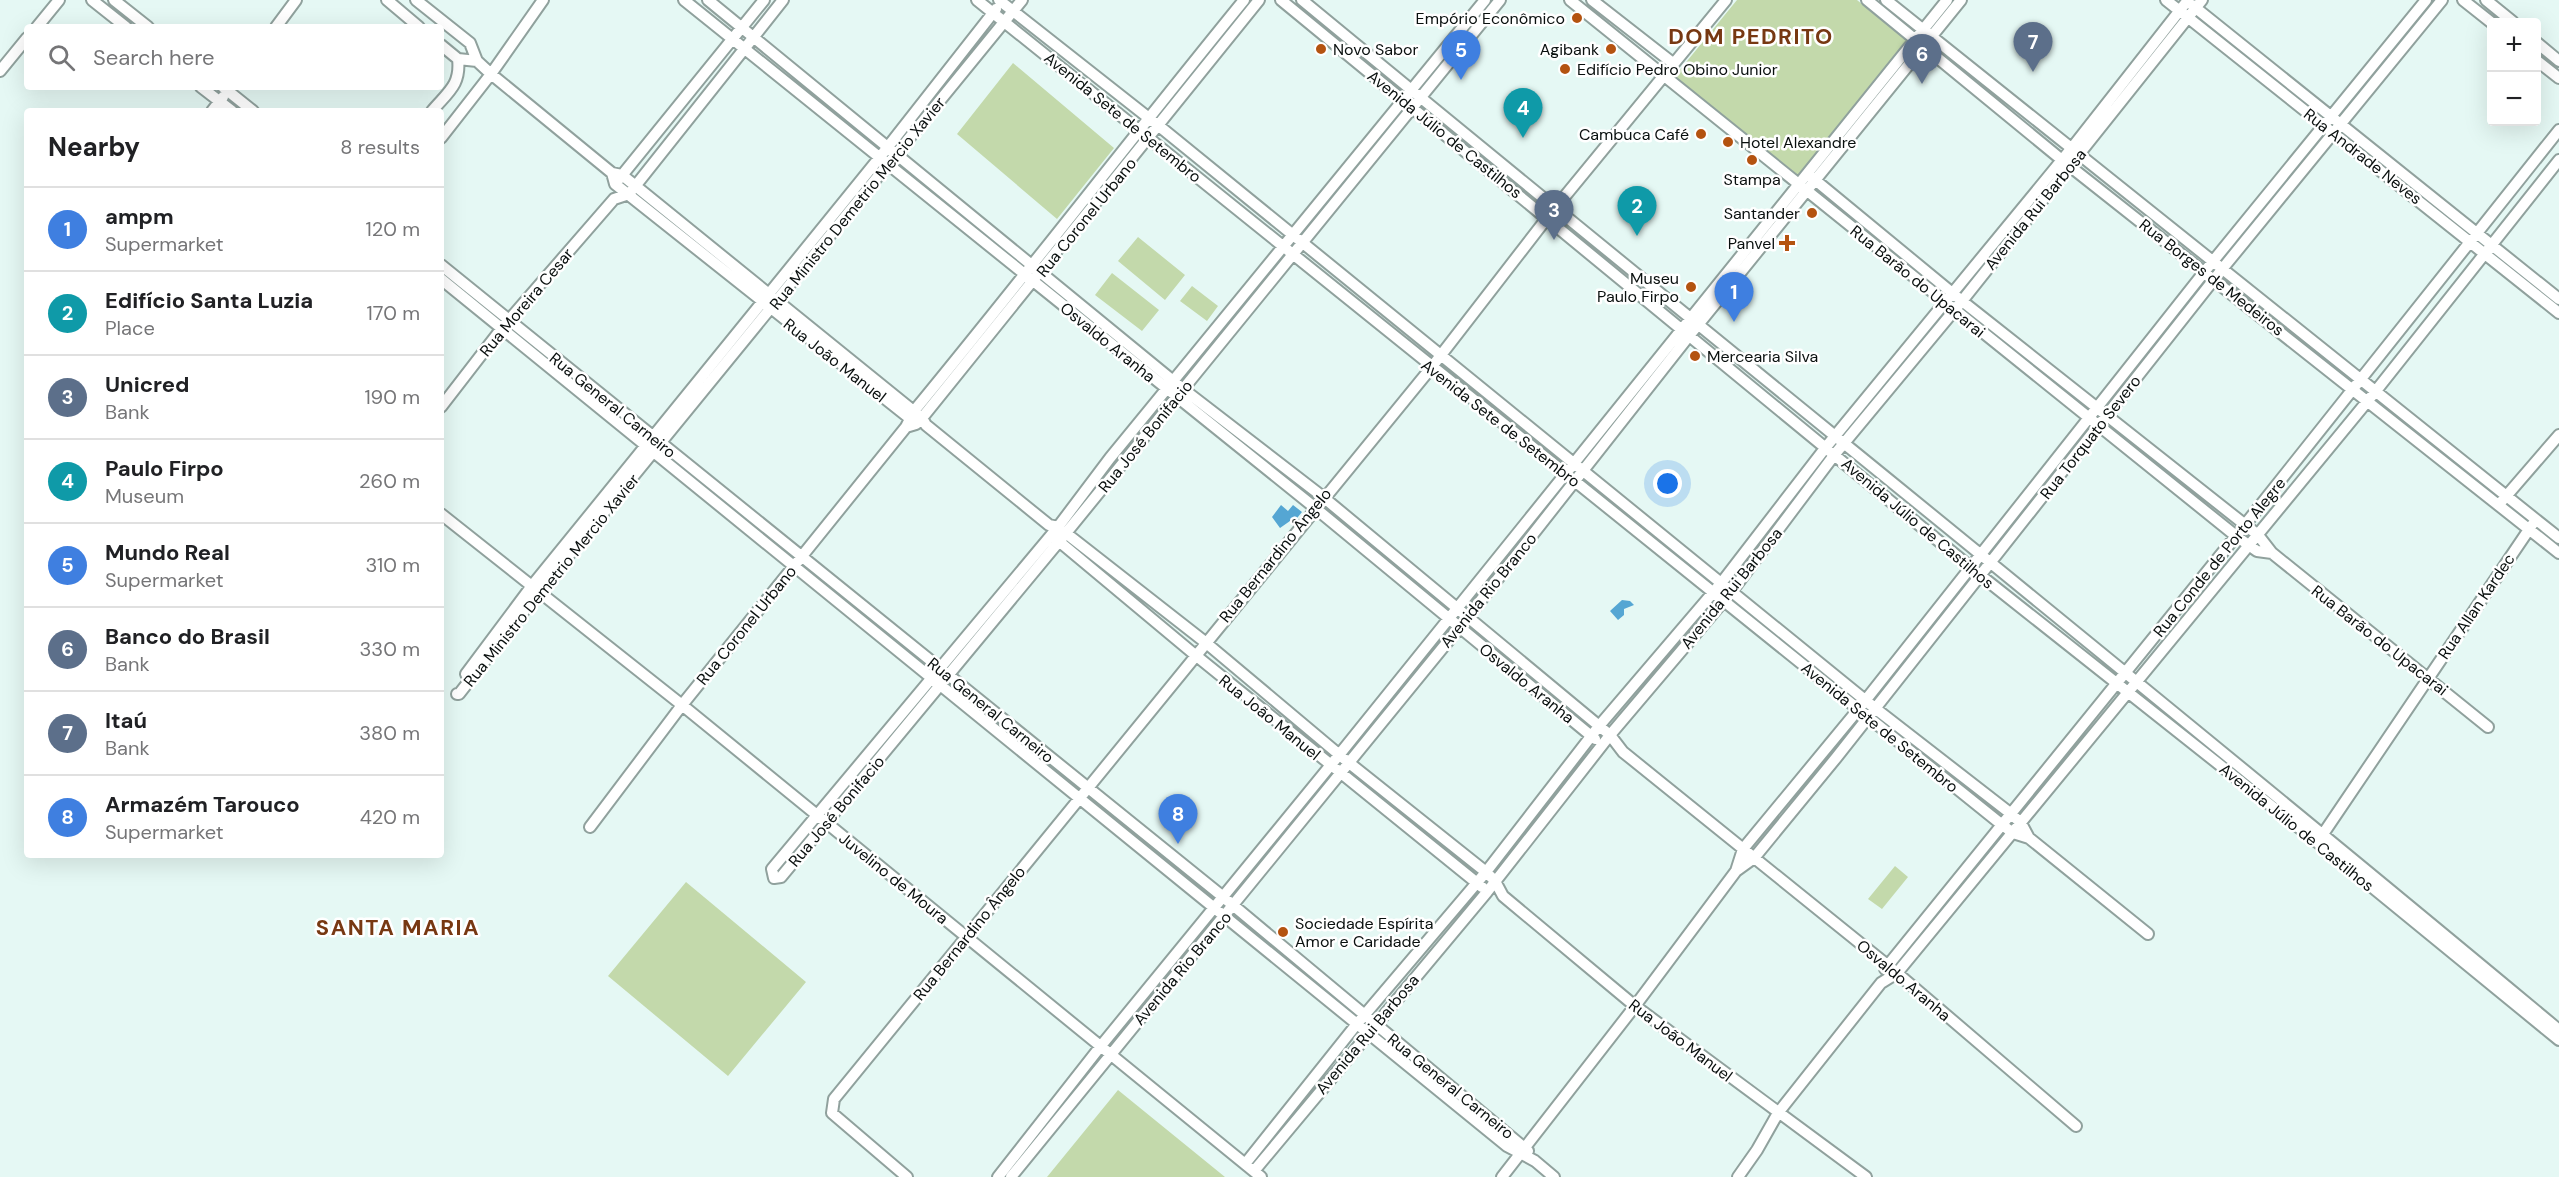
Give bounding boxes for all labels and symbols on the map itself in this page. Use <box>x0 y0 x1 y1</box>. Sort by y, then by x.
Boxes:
place label: Empório Econômico <box>1416 8 1565 29</box>
marker: Empório Econômico <box>1570 11 1584 25</box>
district label: DOM PEDRITO <box>1668 22 1834 51</box>
pin: 7 <box>2014 22 2052 72</box>
pin: 5 <box>1442 31 1480 80</box>
pin: 6 <box>1902 34 1942 84</box>
place label: Novo Sabor <box>1333 39 1418 60</box>
place label: Agibank <box>1540 39 1599 60</box>
marker: Novo Sabor <box>1314 42 1328 56</box>
marker: Agibank <box>1604 42 1618 56</box>
street label: Avenida Sete de Setembro <box>1040 47 1206 187</box>
place label: Edifício Pedro Obino Junior <box>1577 59 1778 80</box>
marker: Edifício Pedro Obino Junior <box>1558 62 1572 76</box>
street label: Avenida Júlio de Castilhos <box>1363 66 1526 203</box>
pin: 4 <box>1504 88 1543 138</box>
street label: Rua Ministro Demetrio Mercio Xavier <box>765 92 950 314</box>
street label: Rua Andrade Neves <box>2299 104 2426 209</box>
place label: Cambuca Café <box>1579 124 1689 145</box>
marker: Cambuca Café <box>1694 127 1708 141</box>
place label: Hotel Alexandre <box>1740 132 1856 153</box>
marker: Hotel Alexandre <box>1721 135 1735 149</box>
street label: Avenida Rui Barbosa <box>1980 144 2091 274</box>
street label: Rua Coronel Urbano <box>1032 153 1141 281</box>
marker: Stampa <box>1745 153 1759 167</box>
place label: Stampa <box>1723 169 1781 190</box>
pin: 2 <box>1618 186 1656 236</box>
pin: 3 <box>1534 190 1574 240</box>
place label: Santander <box>1724 203 1800 224</box>
marker: Santander <box>1805 206 1819 220</box>
street label: Rua Borges de Medeiros <box>2135 214 2288 341</box>
street label: Rua Barão do Upacarai <box>1846 220 1989 342</box>
place label: Panvel <box>1728 233 1775 254</box>
marker: Panvel <box>1780 236 1794 250</box>
street label: Rua Moreira Cesar <box>475 244 578 361</box>
place label: Museu Paulo Firpo <box>1597 268 1679 307</box>
pin: 1 <box>1714 272 1754 322</box>
marker: Museu Paulo Firpo <box>1684 280 1698 294</box>
street label: Osvaldo Aranha <box>1056 298 1160 387</box>
street label: Rua João Manuel <box>779 314 890 407</box>
place label: Mercearia Silva <box>1707 346 1818 367</box>
street label: Rua General Carneiro <box>545 348 680 463</box>
marker: Mercearia Silva <box>1688 349 1702 363</box>
street label: Avenida Sete de Setembro <box>1417 355 1585 492</box>
street label: Rua Torquato Severo <box>2035 371 2145 504</box>
street label: Rua José Bonifacio <box>1093 376 1197 497</box>
street label: Avenida Júlio de Castilhos <box>1837 453 1998 593</box>
street label: Rua Ministro Demetrio Mercio Xavier <box>459 469 644 691</box>
your location <box>1653 469 1682 498</box>
street label: Rua Conde de Porto Alegre <box>2148 473 2290 641</box>
street label: Rua Bernardino Ângelo <box>1215 484 1336 627</box>
street label: Avenida Rui Barbosa <box>1676 523 1787 653</box>
street label: Avenida Rio Branco <box>1436 528 1541 652</box>
street label: Rua Allan Kardec <box>2433 549 2520 663</box>
street label: Rua Coronel Urbano <box>692 561 801 689</box>
street label: Rua Barão do Upacarai <box>2307 581 2452 700</box>
street label: Osvaldo Aranha <box>1475 639 1579 728</box>
street label: Rua General Carneiro <box>923 653 1058 768</box>
street label: Avenida Sete de Setembro <box>1797 657 1963 797</box>
street label: Rua João Manuel <box>1215 670 1325 765</box>
street label: Rua José Bonifacio <box>784 751 889 871</box>
street label: Avenida Júlio de Castilhos <box>2215 759 2378 896</box>
pin: 8 <box>1158 794 1198 844</box>
street label: Juvelino de Moura <box>835 828 953 929</box>
street label: Rua Bernardino Ângelo <box>909 862 1030 1005</box>
street label: Avenida Rio Branco <box>1129 907 1236 1030</box>
district label: SANTA MARIA <box>316 913 480 942</box>
place label: Sociedade Espírita Amor e Caridade <box>1295 913 1433 952</box>
marker: Sociedade Espírita Amor e Caridade <box>1276 925 1290 939</box>
street label: Osvaldo Aranha <box>1852 935 1955 1026</box>
street label: Avenida Rui Barbosa <box>1311 970 1424 1099</box>
street label: Rua João Manuel <box>1625 994 1737 1086</box>
street label: Rua General Carneiro <box>1383 1029 1518 1144</box>

